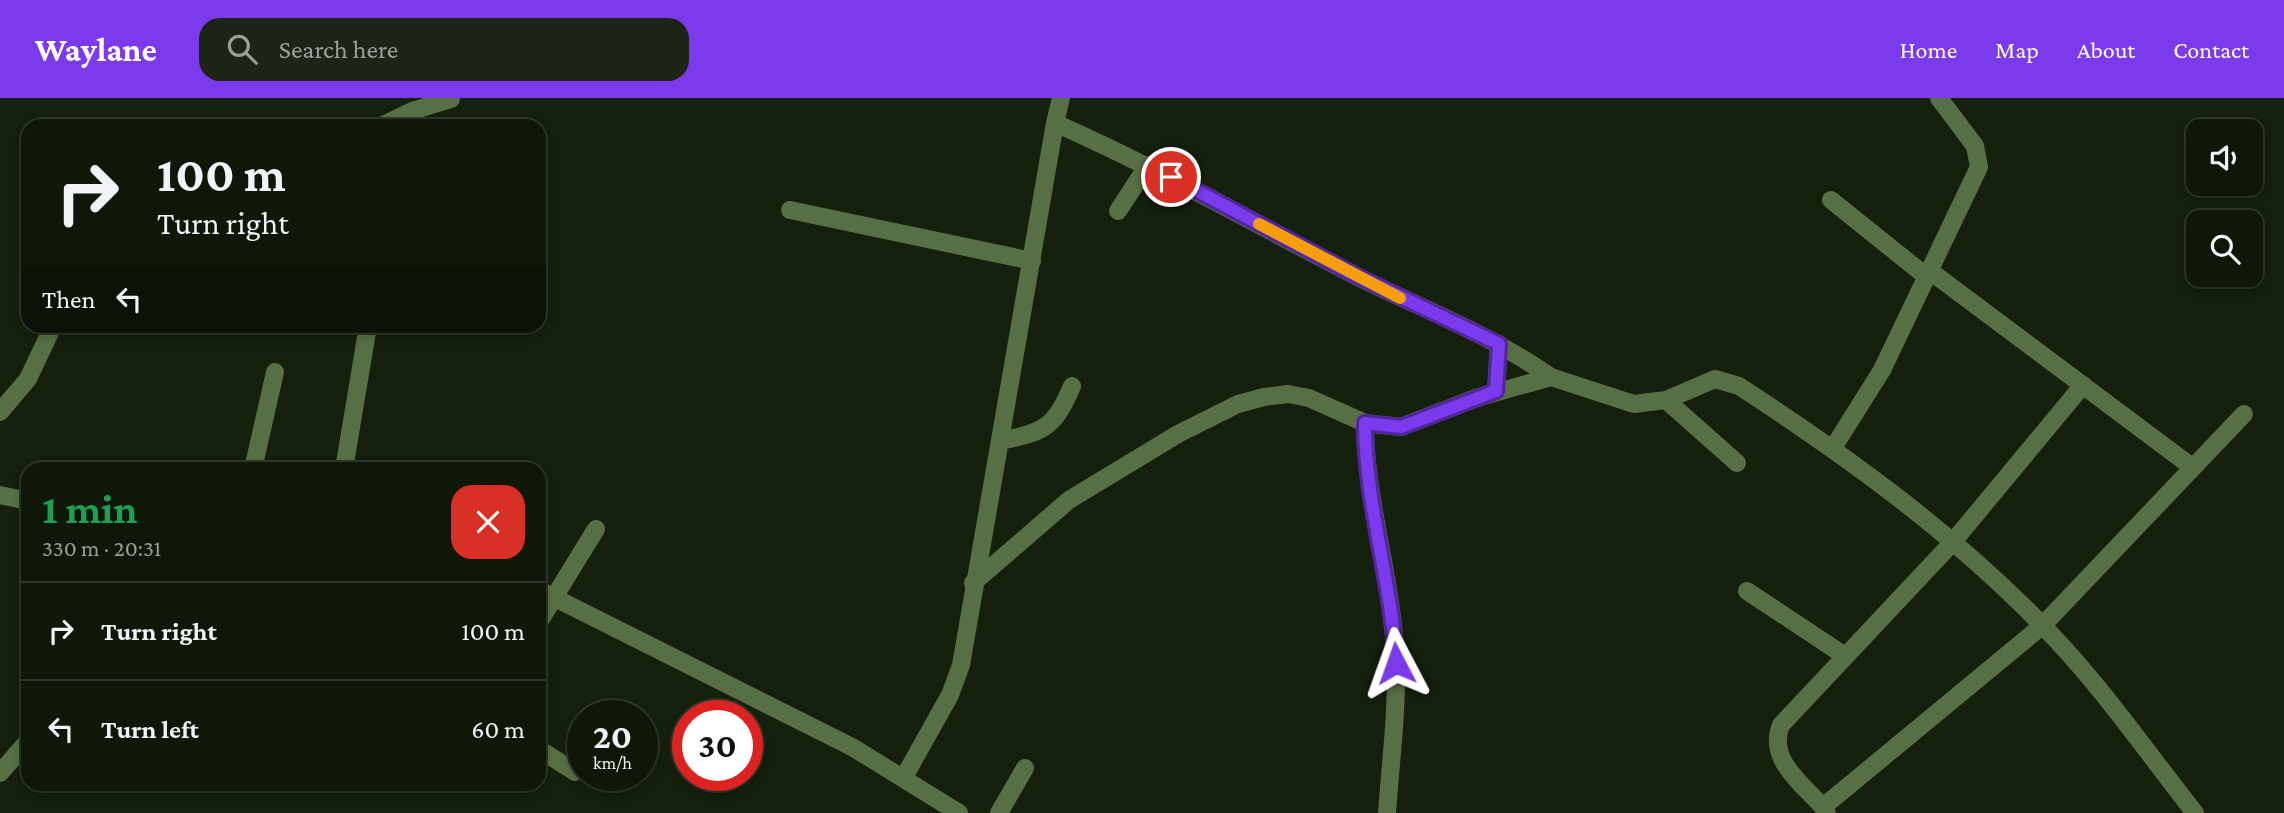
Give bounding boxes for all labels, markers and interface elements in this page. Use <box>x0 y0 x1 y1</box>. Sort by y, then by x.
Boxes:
search box <box>199 18 689 81</box>
icon: search <box>223 30 261 68</box>
text: Waylane <box>35 31 157 68</box>
text: Search here <box>279 35 398 64</box>
text: Home <box>1900 36 1957 63</box>
text: Map <box>1995 36 2039 63</box>
text: About <box>2077 36 2135 63</box>
text: Contact <box>2173 36 2249 63</box>
map controls <box>2186 119 2263 287</box>
button: sound <box>2186 119 2263 196</box>
icon: right <box>42 147 133 238</box>
text: 100 m <box>157 147 286 202</box>
pin <box>1141 147 1201 207</box>
icon: arrive <box>1152 158 1190 196</box>
text: Turn right <box>157 205 289 241</box>
button: search <box>2186 210 2263 287</box>
icon: left <box>110 280 148 318</box>
text: Then <box>42 285 96 314</box>
text: 1 min <box>42 485 138 532</box>
button: close <box>451 485 525 559</box>
text: 330 m · 20:31 <box>42 535 161 561</box>
icon: right <box>42 612 80 650</box>
text: Turn right <box>101 617 217 646</box>
text: 100 m <box>461 617 525 646</box>
position arrow <box>1359 626 1433 700</box>
speed limit sign: 30 <box>672 700 763 791</box>
icon: left <box>42 710 80 748</box>
text: Turn left <box>101 715 199 744</box>
text: 60 m <box>471 715 525 744</box>
text: 20 <box>593 717 632 756</box>
text: km/h <box>593 753 632 773</box>

